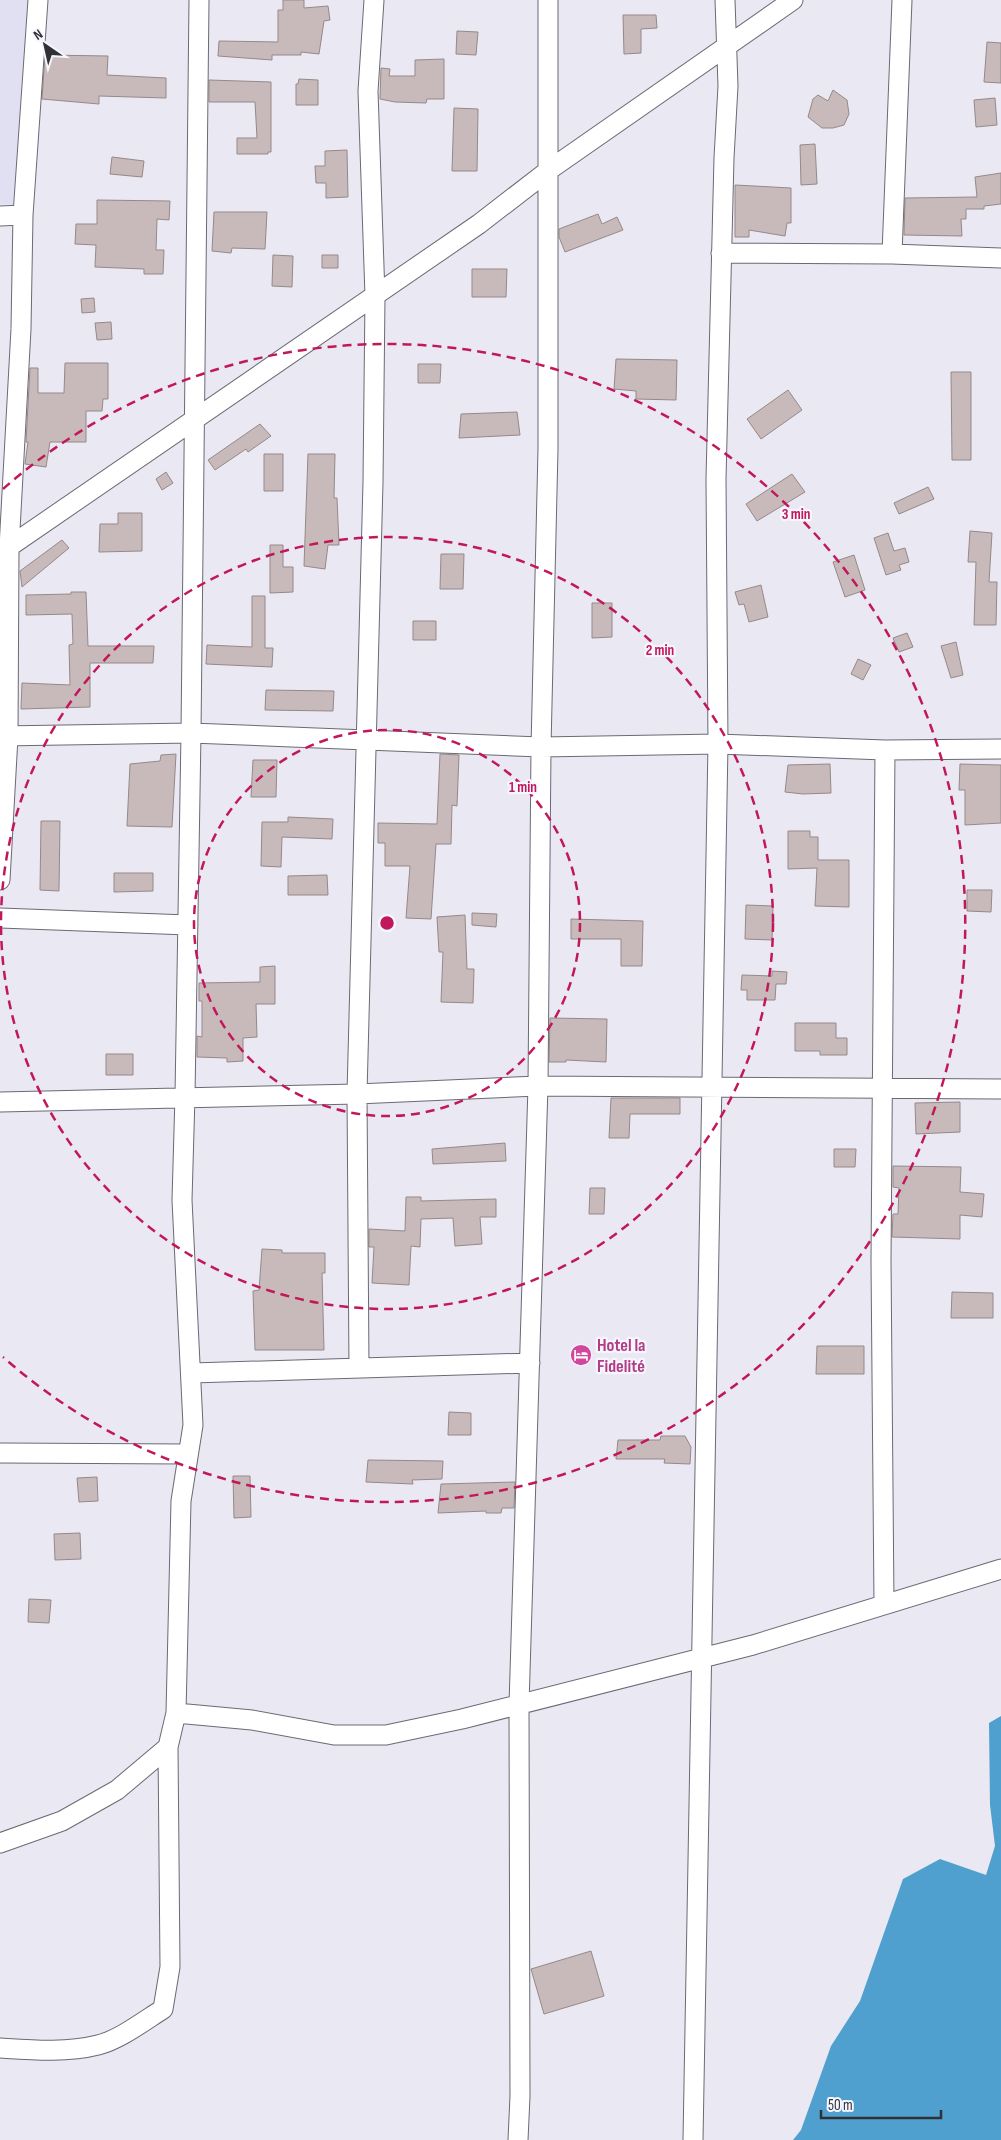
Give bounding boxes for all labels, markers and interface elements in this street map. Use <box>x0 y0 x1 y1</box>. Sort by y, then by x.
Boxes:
north arrow <box>20 20 70 70</box>
text: N <box>30 25 46 44</box>
text: 3 min <box>782 505 810 524</box>
text: 2 min <box>646 641 674 660</box>
text: 1 min <box>509 778 537 797</box>
centre of rings <box>378 914 396 932</box>
place label: Hotel la Fidelité <box>597 1335 645 1377</box>
hotel icon: Hotel la Fidelité <box>569 1343 593 1367</box>
scale bar <box>821 2088 941 2120</box>
text: 50 m <box>828 2096 853 2115</box>

